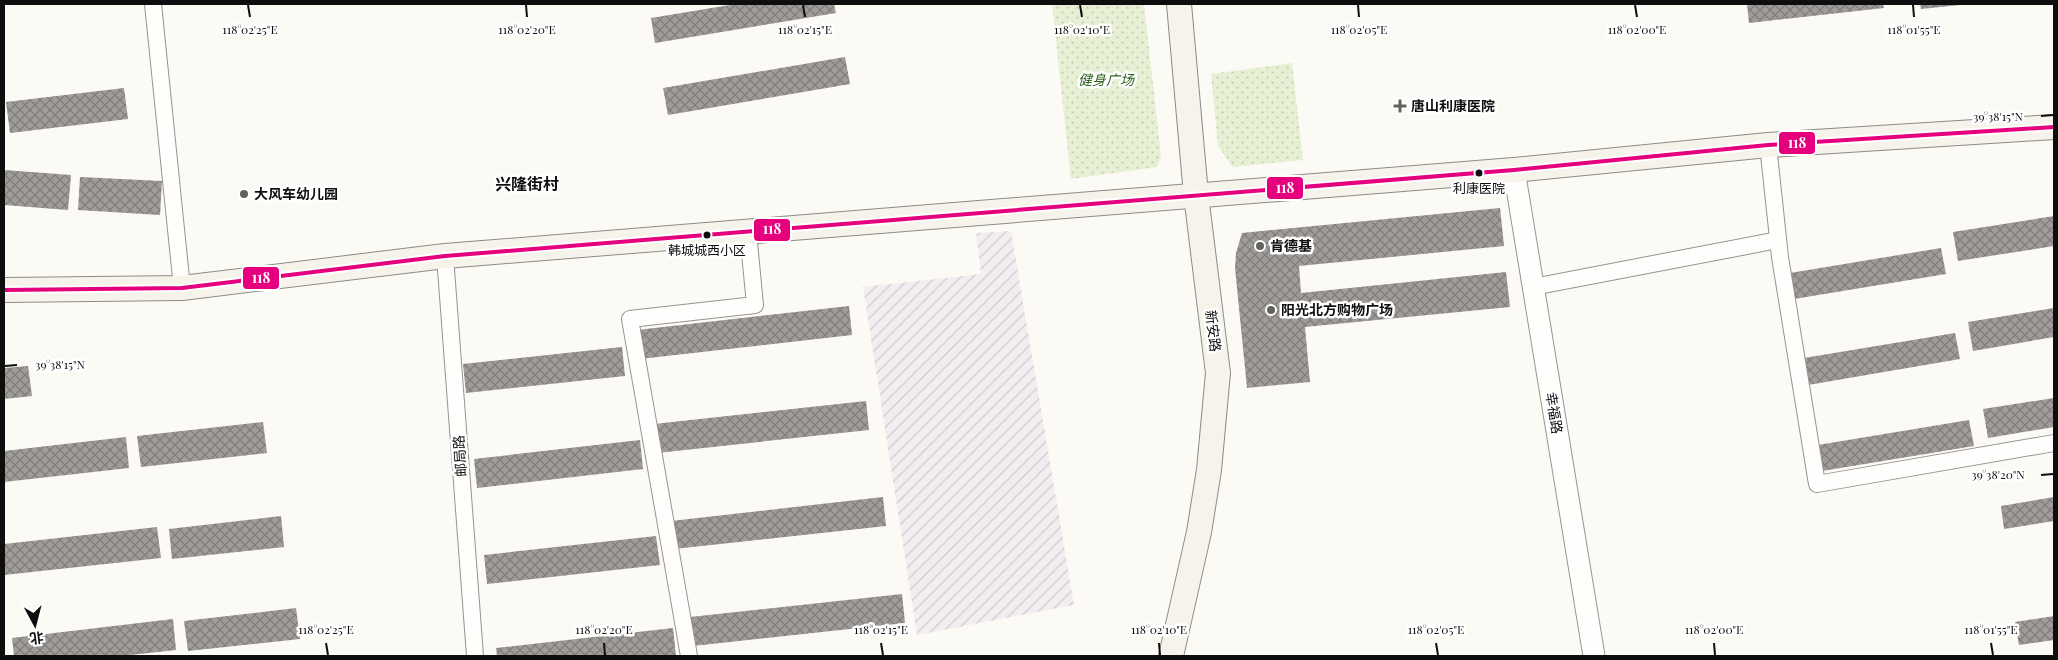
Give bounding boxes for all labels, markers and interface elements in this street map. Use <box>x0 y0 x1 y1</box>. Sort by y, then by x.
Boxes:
text: 118°02'25"E <box>222 21 278 37</box>
text: 118°02'20"E <box>498 21 556 37</box>
text: 118°02'15"E <box>778 21 832 37</box>
text: 118°02'10"E <box>1054 21 1110 37</box>
text: 118°02'05"E <box>1331 21 1387 37</box>
text: 118°02'00"E <box>1608 21 1666 37</box>
text: 118°01'55"E <box>1887 21 1941 37</box>
park label: 健身广场 <box>1078 70 1135 89</box>
place label: 唐山利康医院 <box>1411 96 1495 115</box>
marker: 唐山利康医院 <box>1393 99 1407 113</box>
text: 39°38'15"N <box>1973 108 2024 124</box>
line badge: 118 <box>1778 131 1816 155</box>
text: 118 <box>1788 133 1806 152</box>
marker: 利康医院 <box>1474 168 1484 178</box>
district label: 兴隆街村 <box>495 173 559 194</box>
line badge: 118 <box>1266 176 1304 200</box>
text: 118 <box>1276 178 1294 197</box>
place label: 利康医院 <box>1453 179 1505 196</box>
place label: 大风车幼儿园 <box>254 184 338 203</box>
marker: 大风车幼儿园 <box>238 188 250 200</box>
line badge: 118 <box>753 218 791 242</box>
text: 118 <box>763 219 781 238</box>
marker: 韩城城西小区 <box>702 230 712 240</box>
place label: 肯德基 <box>1270 236 1312 255</box>
marker: 肯德基 <box>1254 240 1266 252</box>
place label: 韩城城西小区 <box>668 241 746 258</box>
line badge: 118 <box>242 266 280 290</box>
text: 118 <box>252 268 270 287</box>
place label: 阳光北方购物广场 <box>1281 300 1393 319</box>
marker: 阳光北方购物广场 <box>1265 304 1277 316</box>
street label: 新安路 <box>1202 309 1225 353</box>
text: 39°38'15"N <box>35 356 86 372</box>
street label: 幸福路 <box>1542 391 1567 435</box>
street label: 邮局路 <box>449 434 470 478</box>
text: 39°38'20"N <box>1971 466 2025 482</box>
north arrow <box>10 600 60 650</box>
text: 118°02'25"E <box>298 621 354 637</box>
text: 118°02'20"E <box>575 621 633 637</box>
text: 118°02'15"E <box>854 621 908 637</box>
text: 118°02'10"E <box>1131 621 1187 637</box>
text: 118°02'05"E <box>1408 621 1464 637</box>
text: 118°02'00"E <box>1685 621 1743 637</box>
text: 118°01'55"E <box>1964 621 2018 637</box>
text: 北 <box>29 628 45 649</box>

